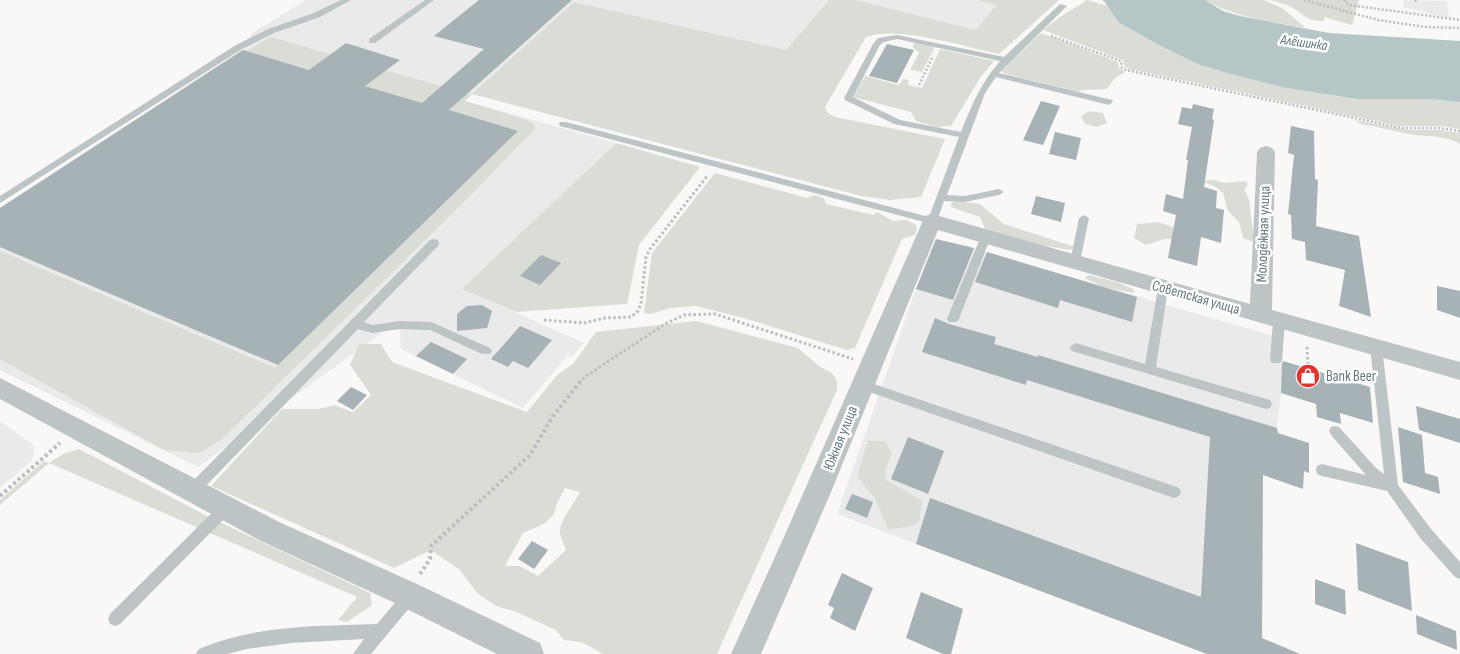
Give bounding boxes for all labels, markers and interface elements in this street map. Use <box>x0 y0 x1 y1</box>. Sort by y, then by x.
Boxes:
water label: Алёшинка <box>1278 31 1329 54</box>
street label: Молодёжная улица <box>1252 185 1275 283</box>
street label: Советская улица <box>1150 276 1242 319</box>
shop icon: Bank Beer <box>1295 363 1321 389</box>
place label: Bank Beer <box>1326 367 1377 386</box>
street label: Южная улица <box>819 403 862 473</box>

